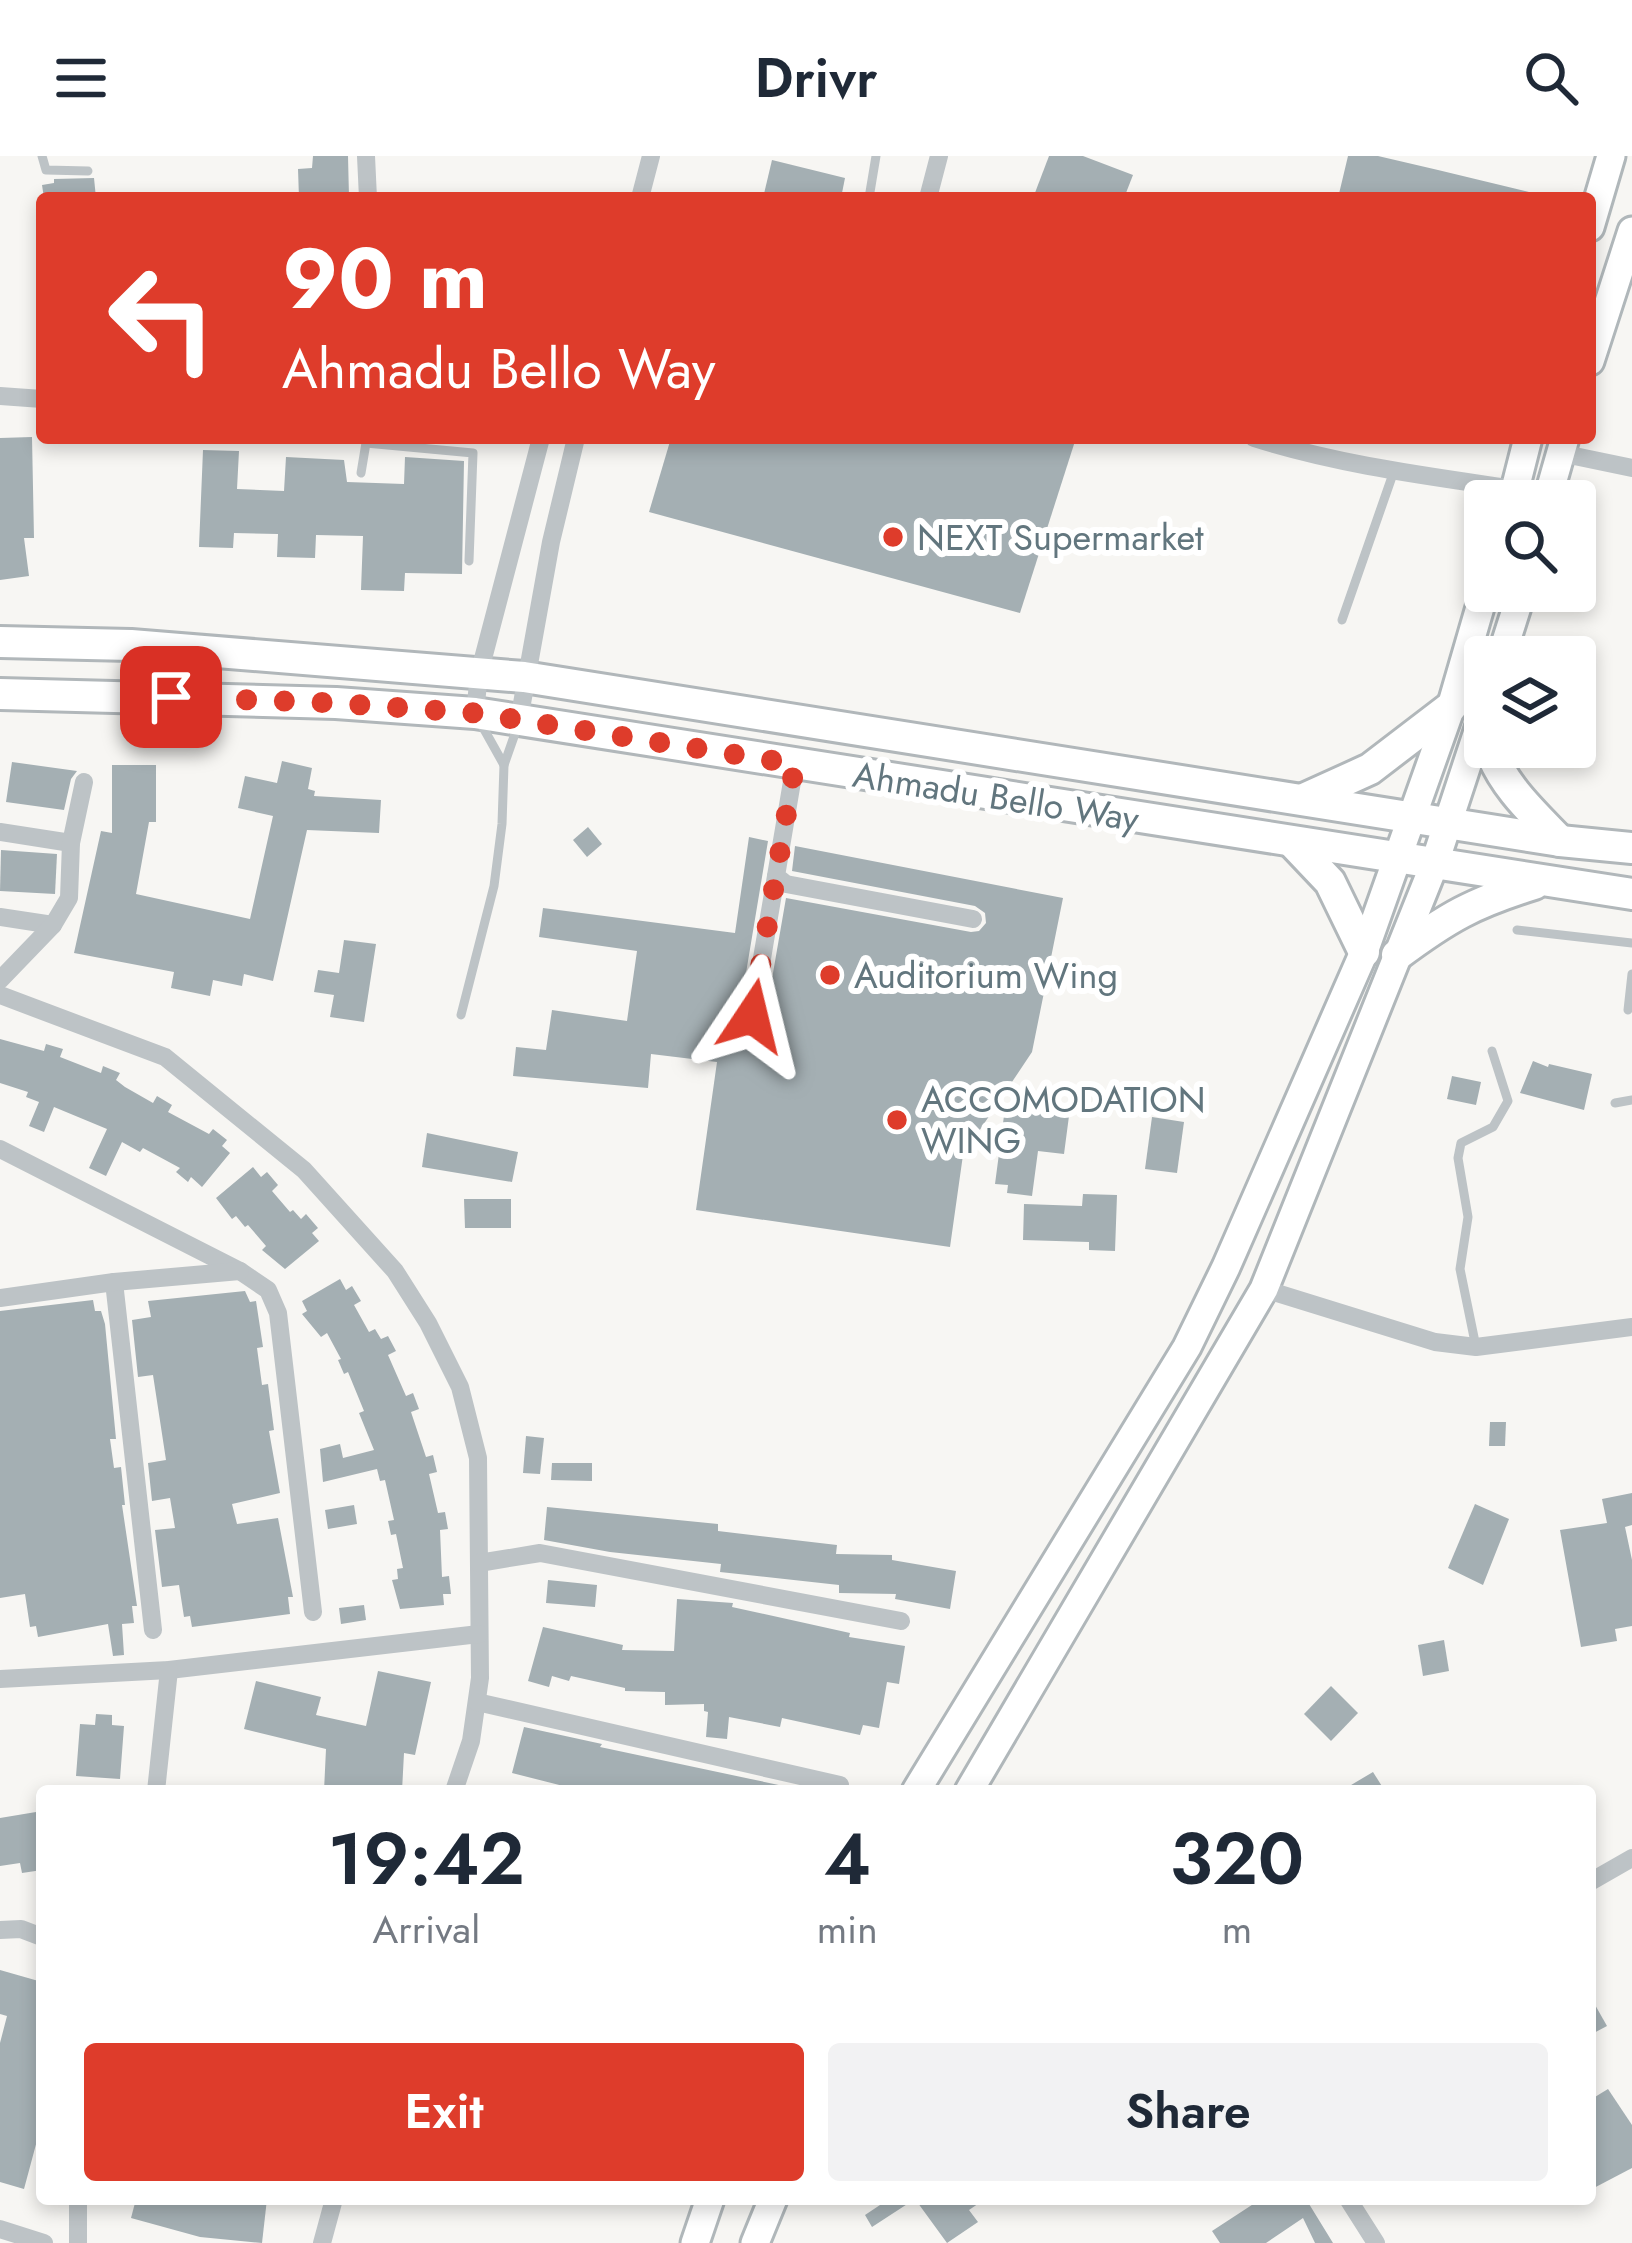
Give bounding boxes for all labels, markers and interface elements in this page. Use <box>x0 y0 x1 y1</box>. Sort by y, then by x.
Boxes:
text: Drivr <box>755 39 877 117</box>
icon: menu <box>48 45 114 111</box>
icon: search <box>1518 45 1584 111</box>
text: 90 m <box>282 218 488 340</box>
icon: left <box>84 240 240 396</box>
text: Ahmadu Bello Way <box>282 330 715 408</box>
map controls <box>1464 480 1596 768</box>
button: search <box>1464 480 1596 612</box>
place label: NEXT Supermarket <box>917 511 1204 563</box>
marker: NEXT Supermarket <box>880 524 906 550</box>
button: layers <box>1464 636 1596 768</box>
pin <box>120 646 222 748</box>
icon: arrive <box>138 664 204 730</box>
street label: Ahmadu Bello Way <box>849 748 1143 844</box>
place label: Auditorium Wing <box>854 949 1118 1001</box>
position arrow <box>689 953 815 1079</box>
marker: Auditorium Wing <box>817 962 843 988</box>
place label: ACCOMODATION WING <box>921 1073 1206 1166</box>
marker: ACCOMODATION WING <box>884 1107 910 1133</box>
text: 19:42 <box>328 1807 525 1911</box>
text: 4 <box>823 1807 871 1911</box>
text: 320 <box>1170 1807 1304 1911</box>
text: Arrival <box>373 1901 480 1958</box>
text: min <box>817 1901 878 1958</box>
text: m <box>1222 1901 1252 1958</box>
button: Exit <box>84 2043 804 2181</box>
button: Share <box>828 2043 1548 2181</box>

